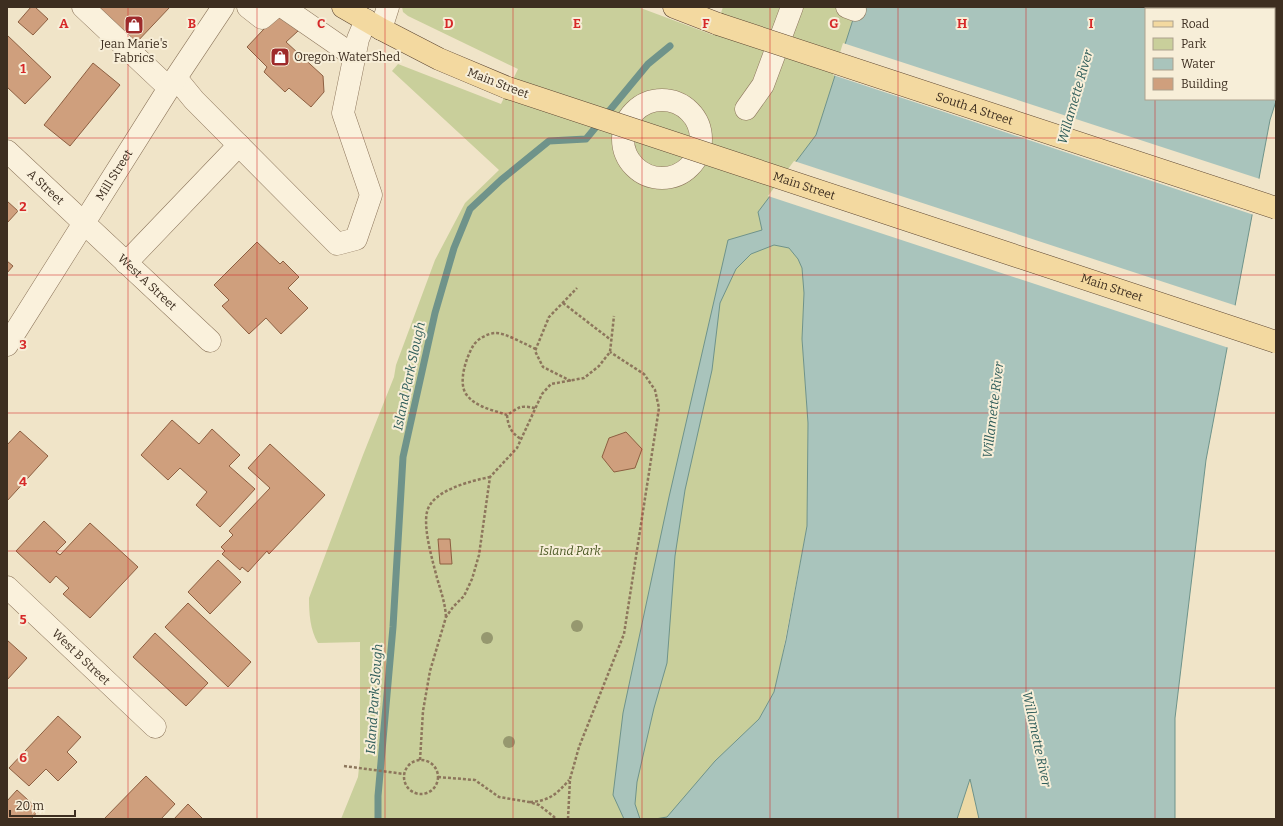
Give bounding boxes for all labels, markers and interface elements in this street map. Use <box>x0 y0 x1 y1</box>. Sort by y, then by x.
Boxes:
legend <box>1145 8 1275 100</box>
shop icon: Jean Marie's Fabrics <box>123 14 145 36</box>
text: A <box>59 16 69 31</box>
text: B <box>188 16 196 31</box>
text: C <box>317 16 325 31</box>
text: D <box>444 16 454 31</box>
text: E <box>573 16 581 31</box>
text: F <box>702 16 710 31</box>
text: G <box>829 16 839 31</box>
text: H <box>957 16 967 31</box>
text: I <box>1089 16 1094 31</box>
text: Road <box>1181 17 1209 31</box>
place label: Jean Marie's Fabrics <box>99 37 168 65</box>
text: Park <box>1181 37 1207 51</box>
shop icon: Oregon WaterShed <box>269 46 291 68</box>
water label: Willamette River <box>1054 48 1096 146</box>
place label: Oregon WaterShed <box>294 50 400 64</box>
text: Water <box>1181 57 1216 71</box>
text: 1 <box>20 61 26 76</box>
street label: Main Street <box>465 65 531 101</box>
text: Building <box>1181 77 1228 91</box>
street label: South A Street <box>934 89 1015 128</box>
street label: Mill Street <box>93 146 136 203</box>
street label: A Street <box>25 167 67 208</box>
street label: Main Street <box>771 169 838 203</box>
text: 2 <box>19 199 27 214</box>
street label: West A Street <box>115 251 180 314</box>
street label: Main Street <box>1079 271 1145 305</box>
water label: Island Park Slough <box>390 320 428 432</box>
text: 3 <box>19 337 27 352</box>
water label: Willamette River <box>980 360 1006 459</box>
text: 4 <box>19 474 27 489</box>
park label: Island Park <box>539 544 601 558</box>
text: 5 <box>19 612 27 627</box>
street label: West B Street <box>49 626 113 688</box>
water label: Island Park Slough <box>363 643 385 755</box>
water label: Willamette River <box>1020 690 1055 789</box>
text: 6 <box>19 750 27 765</box>
scale bar <box>10 792 75 818</box>
text: 20 m <box>16 799 45 813</box>

